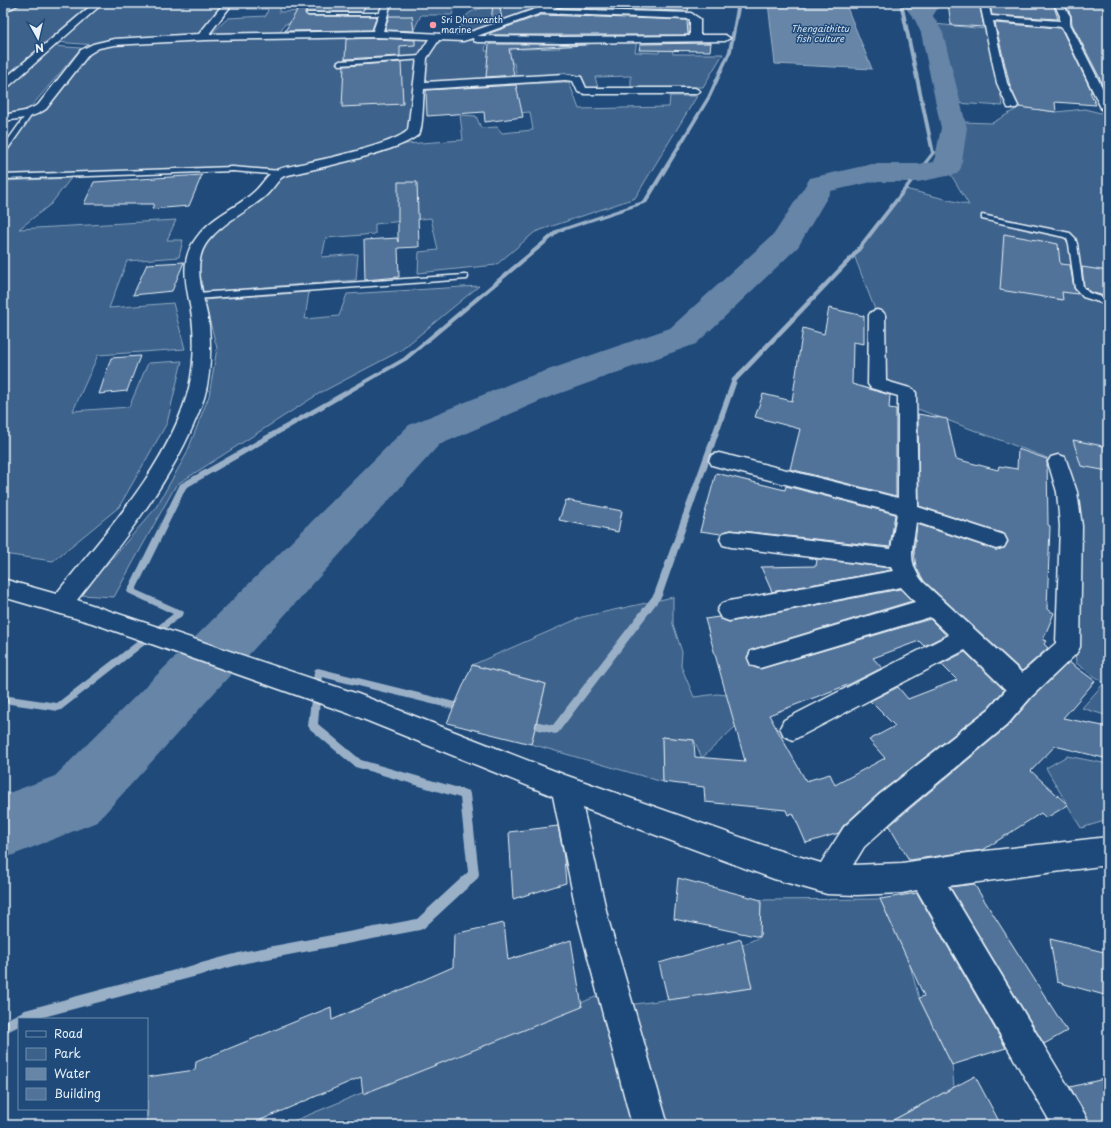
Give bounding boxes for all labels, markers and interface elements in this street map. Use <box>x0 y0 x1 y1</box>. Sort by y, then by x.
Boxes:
place label: Sri Dhanvanth marine <box>441 12 503 36</box>
north arrow <box>18 18 58 58</box>
marker: Sri Dhanvanth marine <box>428 20 438 30</box>
water label: Thengaithittu fish culture <box>791 21 850 45</box>
text: N <box>34 39 45 57</box>
legend <box>18 1018 148 1110</box>
text: Road <box>54 1024 83 1042</box>
text: Park <box>54 1044 81 1062</box>
text: Water <box>54 1064 91 1082</box>
text: Building <box>54 1084 101 1102</box>

